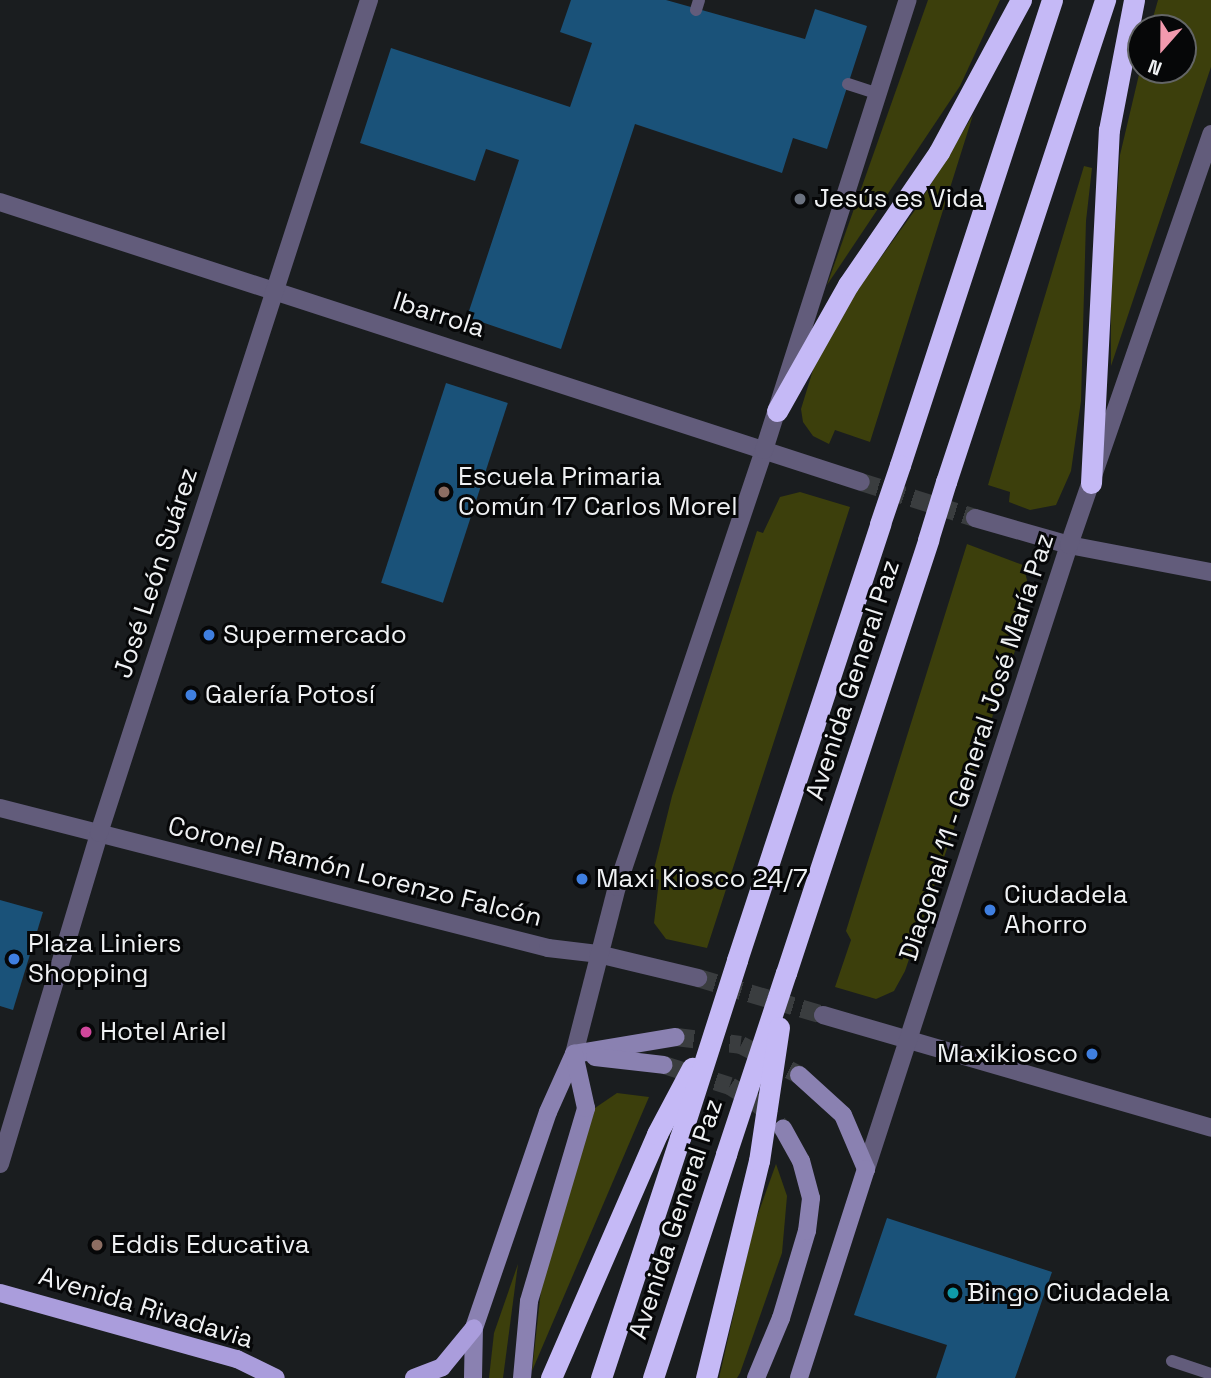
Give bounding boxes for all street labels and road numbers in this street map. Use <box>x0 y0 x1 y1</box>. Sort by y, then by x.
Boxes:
street label: Ibarrola <box>389 286 489 344</box>
street label: José León Suárez <box>107 464 205 682</box>
street label: Diagonal 11 - General José María Paz <box>893 529 1061 965</box>
street label: Avenida General Paz <box>799 556 907 804</box>
street label: Coronel Ramón Lorenzo Falcón <box>165 810 545 934</box>
street label: Avenida General Paz <box>622 1095 730 1343</box>
street label: Avenida Rivadavia <box>35 1261 257 1355</box>

